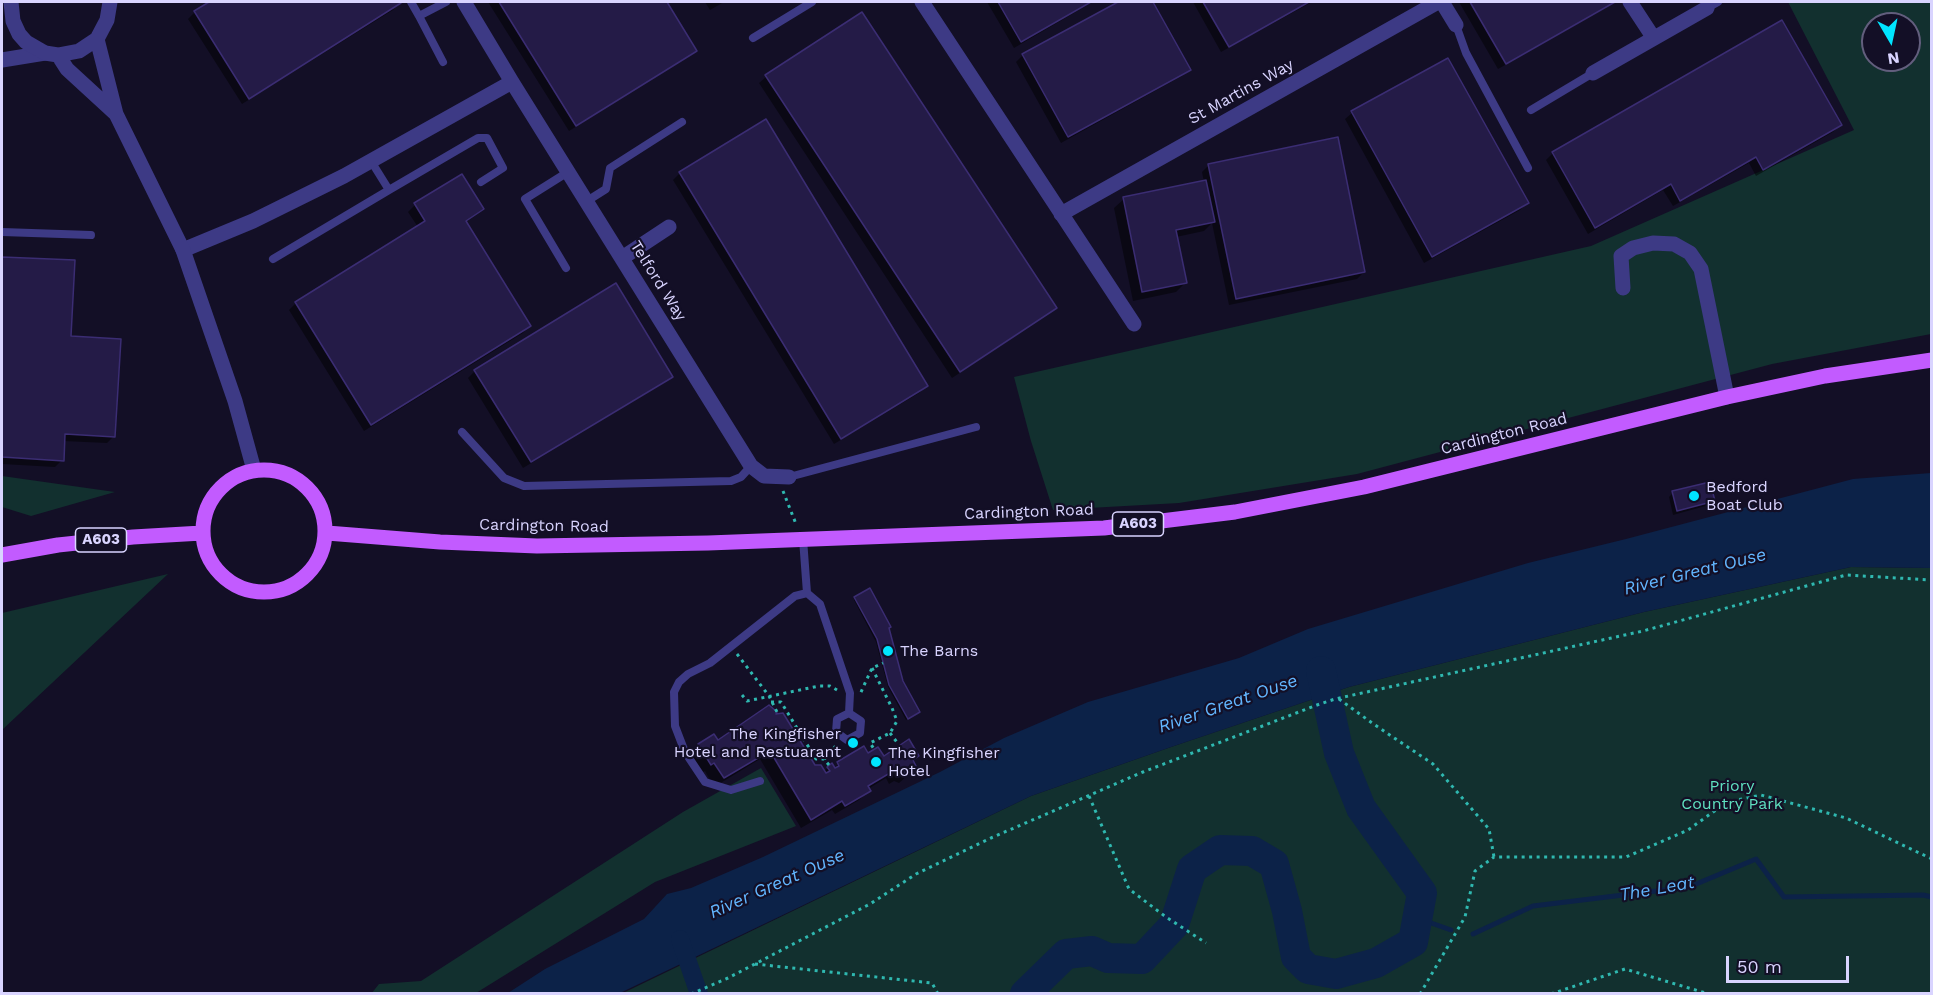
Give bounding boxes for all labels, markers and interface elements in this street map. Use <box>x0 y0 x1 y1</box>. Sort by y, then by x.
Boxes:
north arrow <box>1861 12 1921 72</box>
text: N <box>1886 48 1901 69</box>
street label: St Martins Way <box>1185 55 1297 129</box>
street label: Telford Way <box>626 237 690 325</box>
street label: Cardington Road <box>1439 409 1569 459</box>
place label: Bedford Boat Club <box>1706 477 1783 515</box>
marker: Bedford Boat Club <box>1687 489 1701 503</box>
street label: Cardington Road <box>964 500 1094 524</box>
road number: A603 <box>1112 512 1164 536</box>
street label: Cardington Road <box>479 515 609 537</box>
road number: A603 <box>76 528 126 552</box>
water label: River Great Ouse <box>1622 544 1768 600</box>
place label: The Barns <box>900 641 978 661</box>
marker: The Barns <box>881 644 895 658</box>
water label: River Great Ouse <box>1155 670 1301 738</box>
place label: The Kingfisher Hotel and Restuarant <box>674 724 841 762</box>
marker: The Kingfisher Hotel and Restuarant <box>846 736 860 750</box>
place label: The Kingfisher Hotel <box>888 743 1000 781</box>
marker: The Kingfisher Hotel <box>869 755 883 769</box>
park label: Priory Country Park <box>1681 776 1783 814</box>
water label: River Great Ouse <box>706 844 848 924</box>
water label: The Leat <box>1618 872 1696 906</box>
scale bar <box>1729 944 1852 982</box>
text: 50 m <box>1737 956 1782 977</box>

